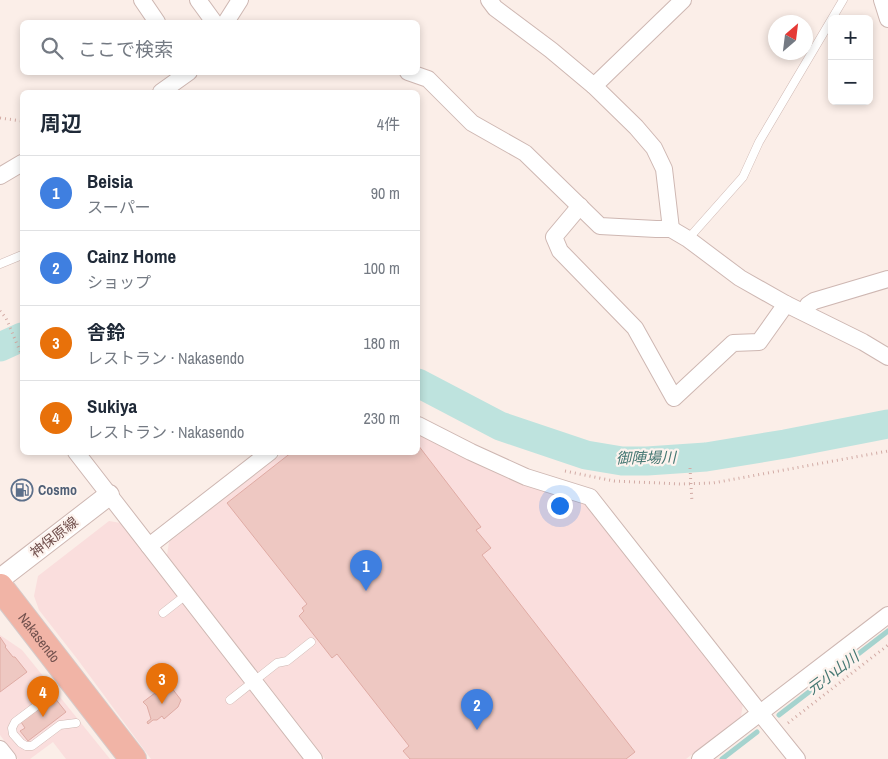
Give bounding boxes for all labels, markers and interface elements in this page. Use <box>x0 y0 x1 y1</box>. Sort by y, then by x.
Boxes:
north arrow <box>768 15 813 60</box>
map controls <box>828 15 873 105</box>
button: + <box>828 15 873 60</box>
search box <box>20 20 420 75</box>
icon: search <box>38 34 66 62</box>
text: ここで検索 <box>78 36 173 62</box>
button: − <box>828 60 873 105</box>
text: 周辺 <box>40 109 82 138</box>
text: 4件 <box>377 113 400 135</box>
text: Beisia <box>87 168 133 194</box>
text: 1 <box>52 182 60 204</box>
text: 90 m <box>371 182 400 204</box>
text: スーパー <box>87 196 151 218</box>
text: Cainz Home <box>87 243 176 269</box>
text: 2 <box>52 257 60 279</box>
text: 100 m <box>364 257 400 279</box>
text: ショップ <box>87 271 151 293</box>
text: 舎鈴 <box>87 319 125 345</box>
text: 3 <box>52 332 60 354</box>
text: 180 m <box>364 332 400 354</box>
text: レストラン · Nakasendo <box>87 347 244 369</box>
text: Sukiya <box>87 393 137 419</box>
text: 4 <box>52 407 60 429</box>
text: 230 m <box>364 407 400 429</box>
text: レストラン · Nakasendo <box>87 421 244 443</box>
water label: 御陣場川 <box>616 446 678 469</box>
fuel station icon: Cosmo <box>10 478 34 502</box>
place label: Cosmo <box>38 481 77 499</box>
your location <box>547 493 573 519</box>
street label: 神保原線 <box>26 513 82 561</box>
pin: 1 <box>350 550 382 591</box>
street label: Nakasendo <box>14 609 64 666</box>
water label: 元小山川 <box>802 645 865 699</box>
pin: 3 <box>146 663 178 704</box>
pin: 4 <box>27 676 59 717</box>
pin: 2 <box>461 689 493 730</box>

